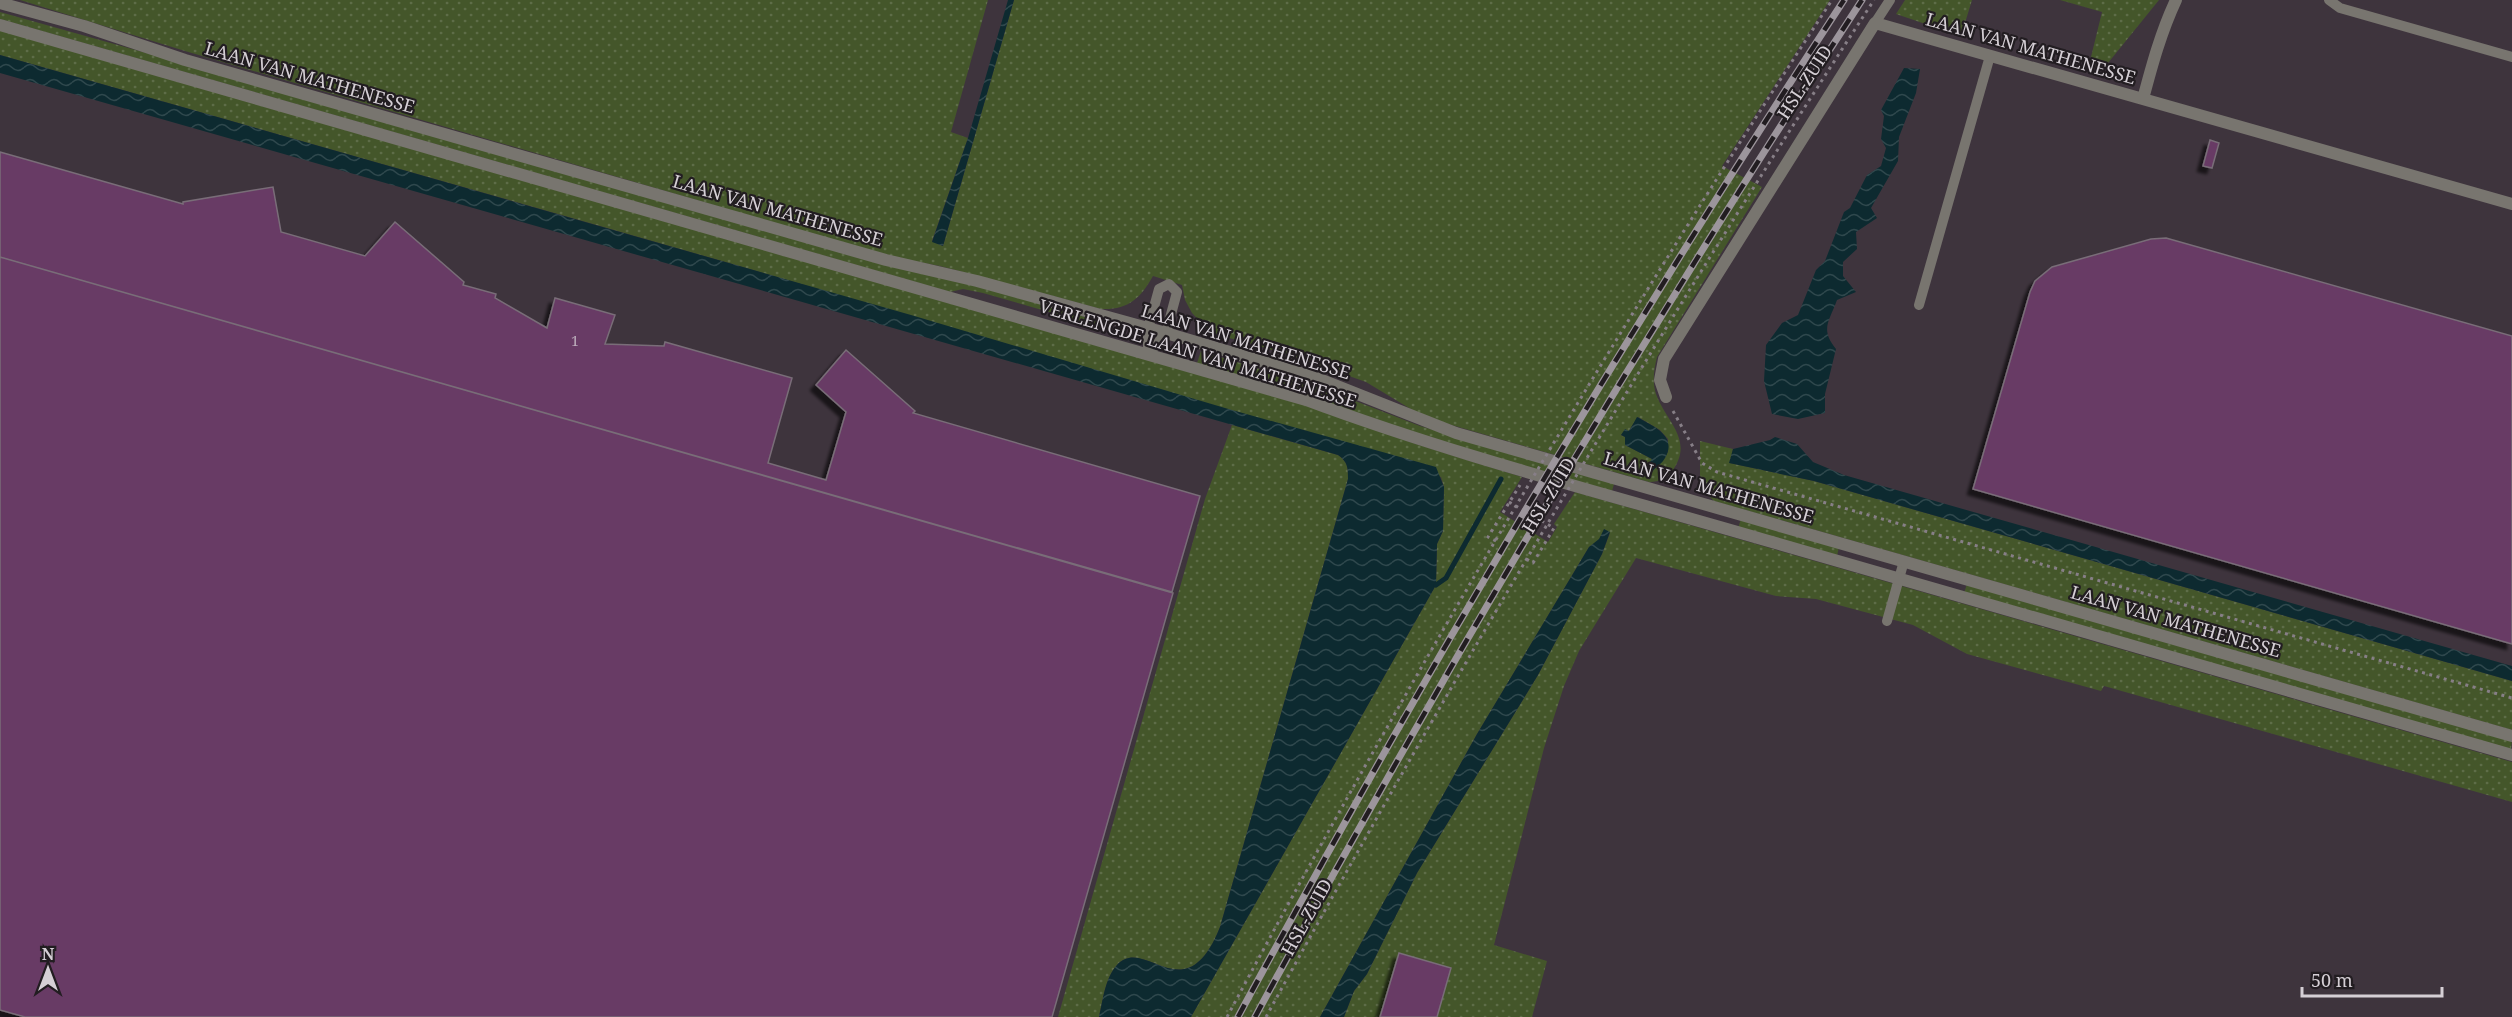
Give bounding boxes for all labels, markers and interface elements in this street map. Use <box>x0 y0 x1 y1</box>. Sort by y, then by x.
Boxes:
street label: LAAN VAN MATHENESSE <box>1923 6 2139 90</box>
street label: LAAN VAN MATHENESSE <box>202 35 418 119</box>
street label: HSL-ZUID <box>1771 40 1837 124</box>
street label: LAAN VAN MATHENESSE <box>670 168 886 252</box>
street label: VERLENGDE LAAN VAN MATHENESSE <box>1036 293 1360 413</box>
street label: LAAN VAN MATHENESSE <box>1138 298 1354 384</box>
house number: 1 <box>571 330 579 350</box>
street label: LAAN VAN MATHENESSE <box>1601 445 1817 529</box>
street label: HSL-ZUID <box>1516 453 1580 537</box>
street label: LAAN VAN MATHENESSE <box>2068 579 2284 663</box>
street label: HSL-ZUID <box>1275 874 1337 960</box>
north arrow <box>18 939 78 999</box>
text: N <box>42 943 55 965</box>
scale bar <box>2302 960 2442 998</box>
text: 50 m <box>2311 968 2353 992</box>

